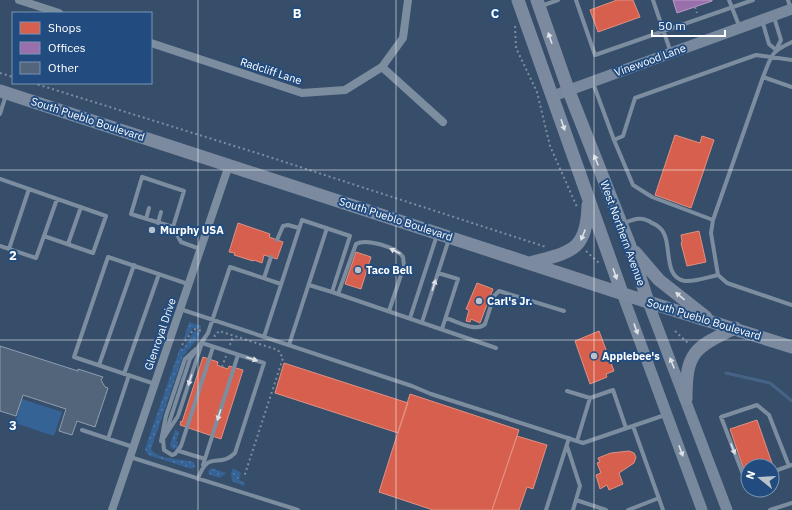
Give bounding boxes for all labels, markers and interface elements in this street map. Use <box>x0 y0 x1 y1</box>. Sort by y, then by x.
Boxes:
text: B <box>293 5 302 22</box>
text: C <box>491 5 500 22</box>
legend <box>12 12 152 84</box>
scale bar <box>652 12 725 38</box>
text: 50 m <box>658 18 686 33</box>
text: Shops <box>48 20 81 35</box>
one-way arrow <box>547 32 553 44</box>
text: Offices <box>48 40 86 55</box>
street label: Vinewood Lane <box>612 41 688 79</box>
street label: Radcliff Lane <box>238 54 304 88</box>
text: Other <box>48 60 79 75</box>
street label: South Pueblo Boulevard <box>29 94 147 144</box>
one-way arrow <box>561 120 567 132</box>
one-way arrow <box>593 154 599 166</box>
street label: West Northern Avenue <box>597 178 649 288</box>
street label: South Pueblo Boulevard <box>337 194 455 244</box>
place label: Murphy USA <box>160 223 224 237</box>
marker: Murphy USA <box>147 225 157 235</box>
one-way arrow <box>579 230 585 242</box>
text: 2 <box>9 247 17 264</box>
one-way arrow <box>389 248 401 254</box>
place label: Taco Bell <box>366 263 413 277</box>
marker: Taco Bell <box>353 265 363 275</box>
one-way arrow <box>613 268 619 280</box>
one-way arrow <box>431 279 437 291</box>
one-way arrow <box>675 292 686 301</box>
place label: Carl's Jr. <box>487 294 532 308</box>
street label: South Pueblo Boulevard <box>645 295 763 343</box>
street label: Glenroyal Drive <box>141 296 179 372</box>
marker: Carl's Jr. <box>474 296 484 306</box>
one-way arrow <box>634 324 640 336</box>
place label: Applebee's <box>602 349 660 363</box>
marker: Applebee's <box>589 351 599 361</box>
one-way arrow <box>247 357 259 363</box>
one-way arrow <box>669 358 675 369</box>
one-way arrow <box>187 374 193 386</box>
one-way arrow <box>216 409 222 421</box>
text: 3 <box>9 417 17 434</box>
one-way arrow <box>731 444 737 456</box>
one-way arrow <box>678 446 684 458</box>
north arrow <box>740 458 780 498</box>
text: N <box>743 469 758 481</box>

